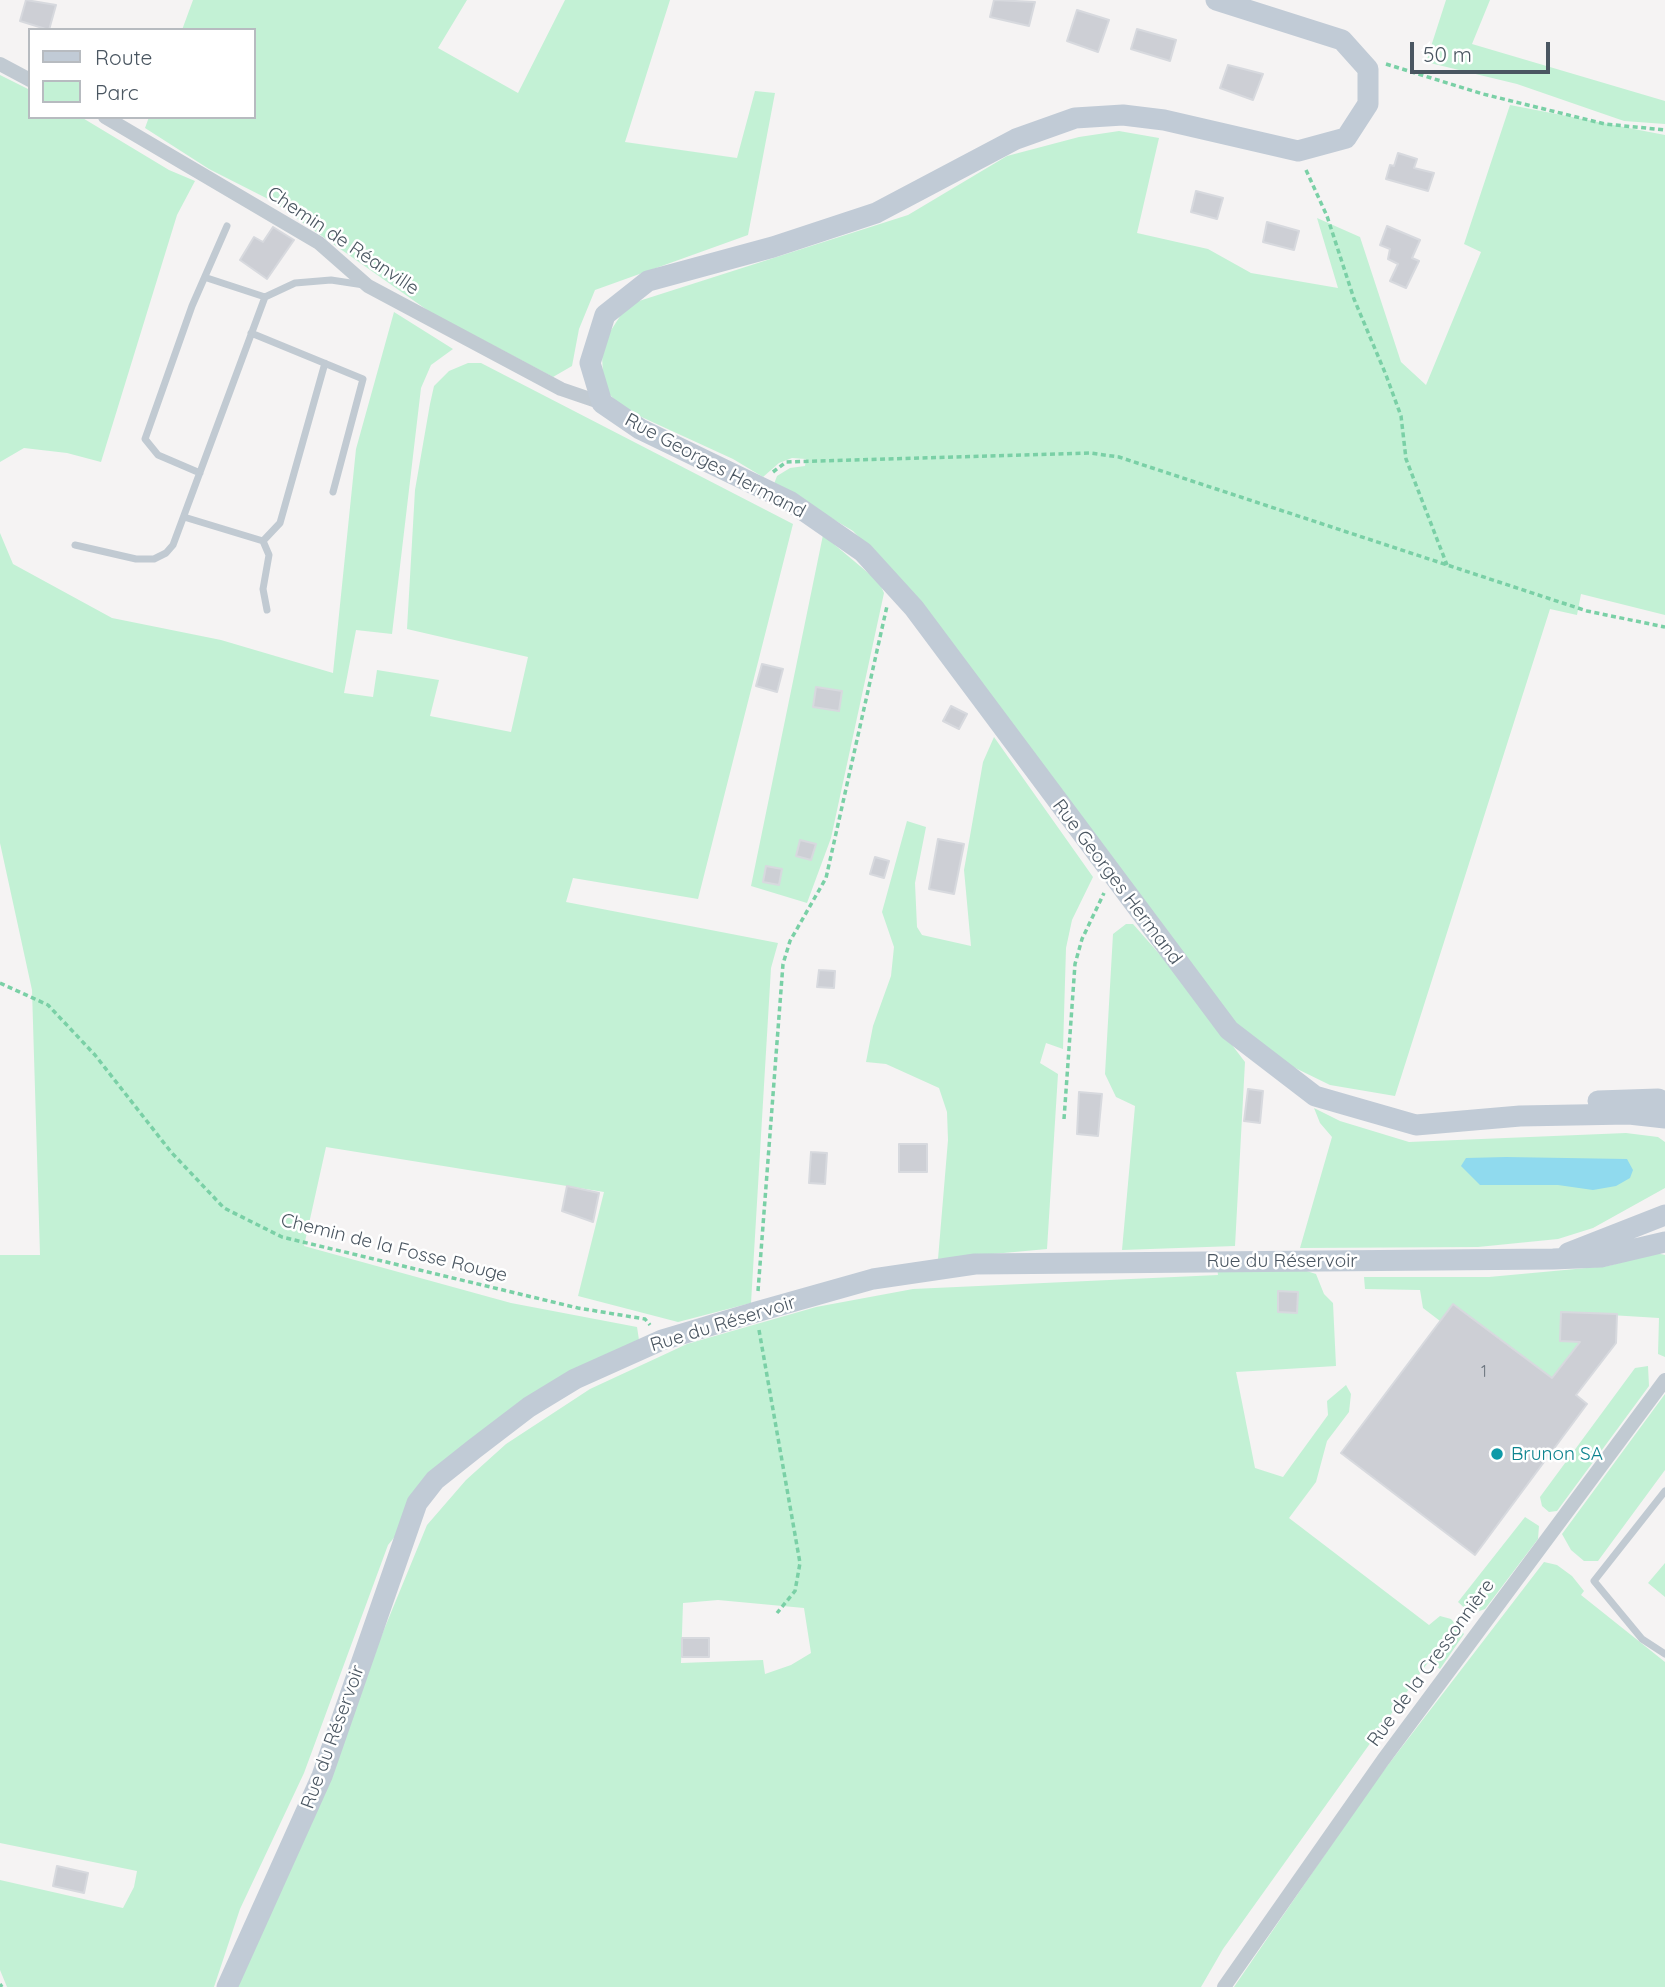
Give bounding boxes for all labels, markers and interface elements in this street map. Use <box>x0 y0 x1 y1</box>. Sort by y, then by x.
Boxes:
legend <box>28 28 256 119</box>
scale bar <box>1413 28 1553 72</box>
text: 50 m <box>1423 41 1472 67</box>
text: Route <box>95 44 152 70</box>
text: Parc <box>95 79 139 105</box>
street label: Chemin de Réanville <box>263 182 423 300</box>
street label: Rue Georges Hermand <box>621 409 809 523</box>
street label: Rue Georges Hermand <box>1047 795 1187 969</box>
street label: Chemin de la Fosse Rouge <box>278 1209 510 1287</box>
street label: Rue du Réservoir <box>1206 1250 1358 1272</box>
street label: Rue du Réservoir <box>647 1291 799 1357</box>
house number: 1 <box>1481 1362 1487 1382</box>
place label: Brunon SA <box>1511 1443 1603 1465</box>
marker: Brunon SA <box>1489 1446 1505 1462</box>
street label: Rue de la Cressonnière <box>1363 1575 1499 1751</box>
street label: Rue du Réservoir <box>296 1662 370 1812</box>

